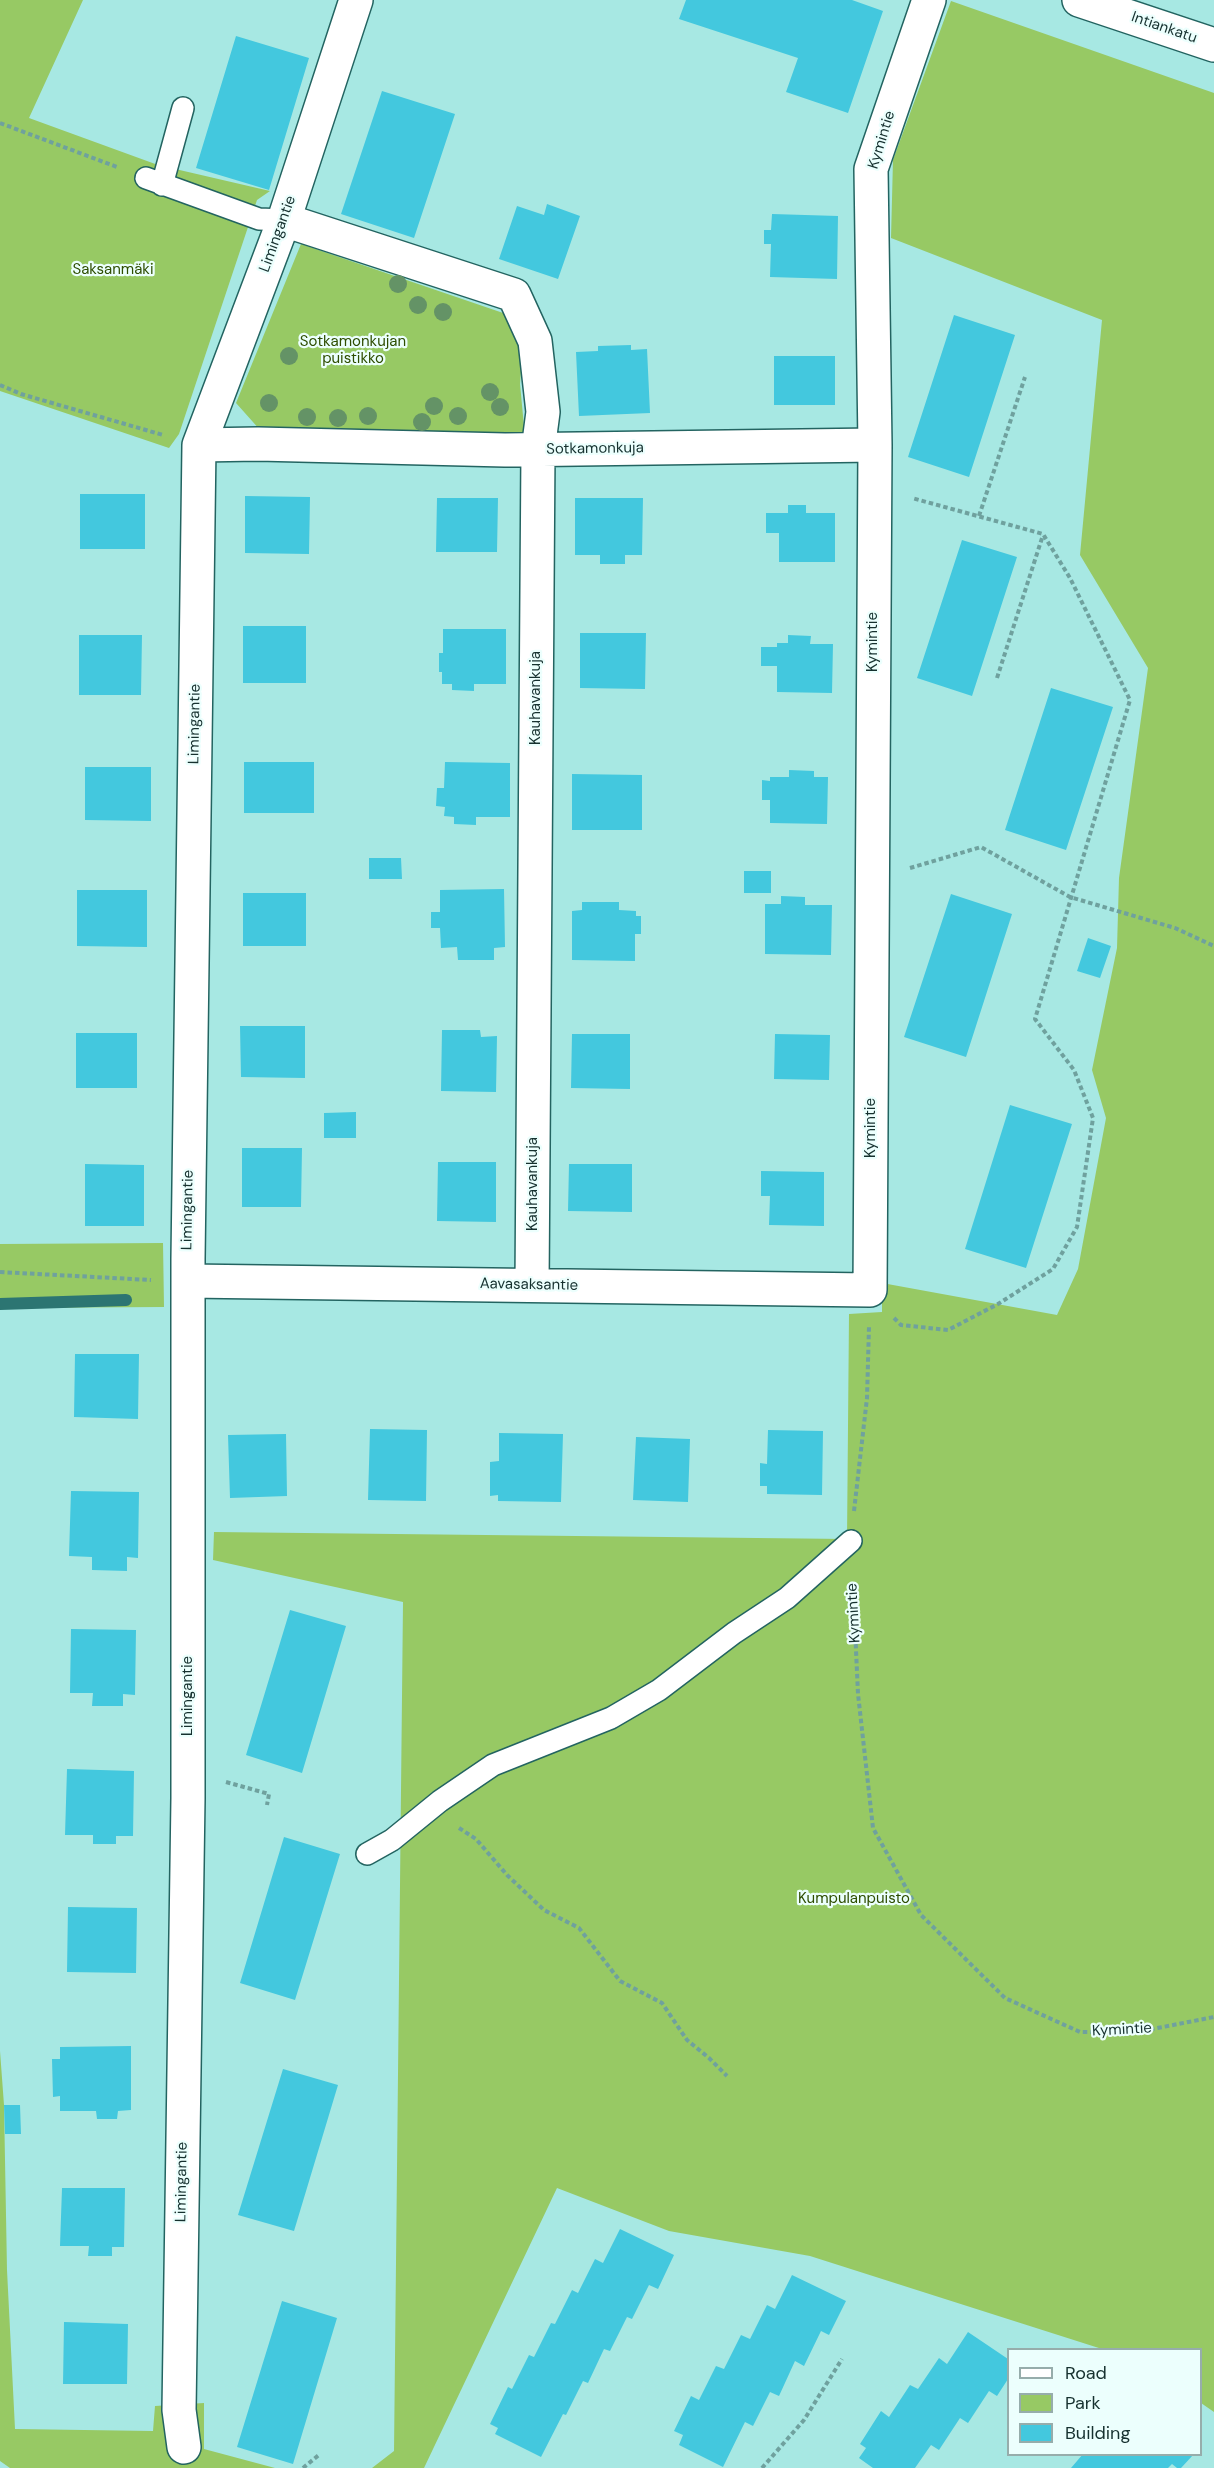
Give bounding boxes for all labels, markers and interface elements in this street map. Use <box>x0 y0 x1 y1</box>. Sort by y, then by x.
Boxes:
street label: Intiankatu <box>1129 8 1199 48</box>
street label: Kymintie <box>865 109 899 171</box>
street label: Limingantie <box>256 193 300 275</box>
park label: Saksanmäki <box>73 261 153 279</box>
park label: Sotkamonkujan puistikko <box>300 333 406 368</box>
street label: Sotkamonkuja <box>546 439 644 459</box>
street label: Kymintie <box>864 612 882 672</box>
street label: Kauhavankuja <box>527 651 545 745</box>
street label: Limingantie <box>185 684 205 764</box>
street label: Kymintie <box>862 1098 880 1158</box>
street label: Kauhavankuja <box>524 1137 542 1231</box>
street label: Limingantie <box>178 1170 198 1250</box>
street label: Aavasaksantie <box>480 1275 578 1295</box>
street label: Kymintie <box>843 1583 865 1643</box>
street label: Limingantie <box>179 1656 197 1736</box>
park label: Kumpulanpuisto <box>798 1890 910 1908</box>
street label: Kymintie <box>1092 2019 1152 2041</box>
street label: Limingantie <box>172 2142 192 2222</box>
legend <box>1007 2348 1202 2456</box>
text: Road <box>1065 2361 1107 2385</box>
text: Park <box>1065 2391 1101 2415</box>
text: Building <box>1065 2421 1130 2445</box>

